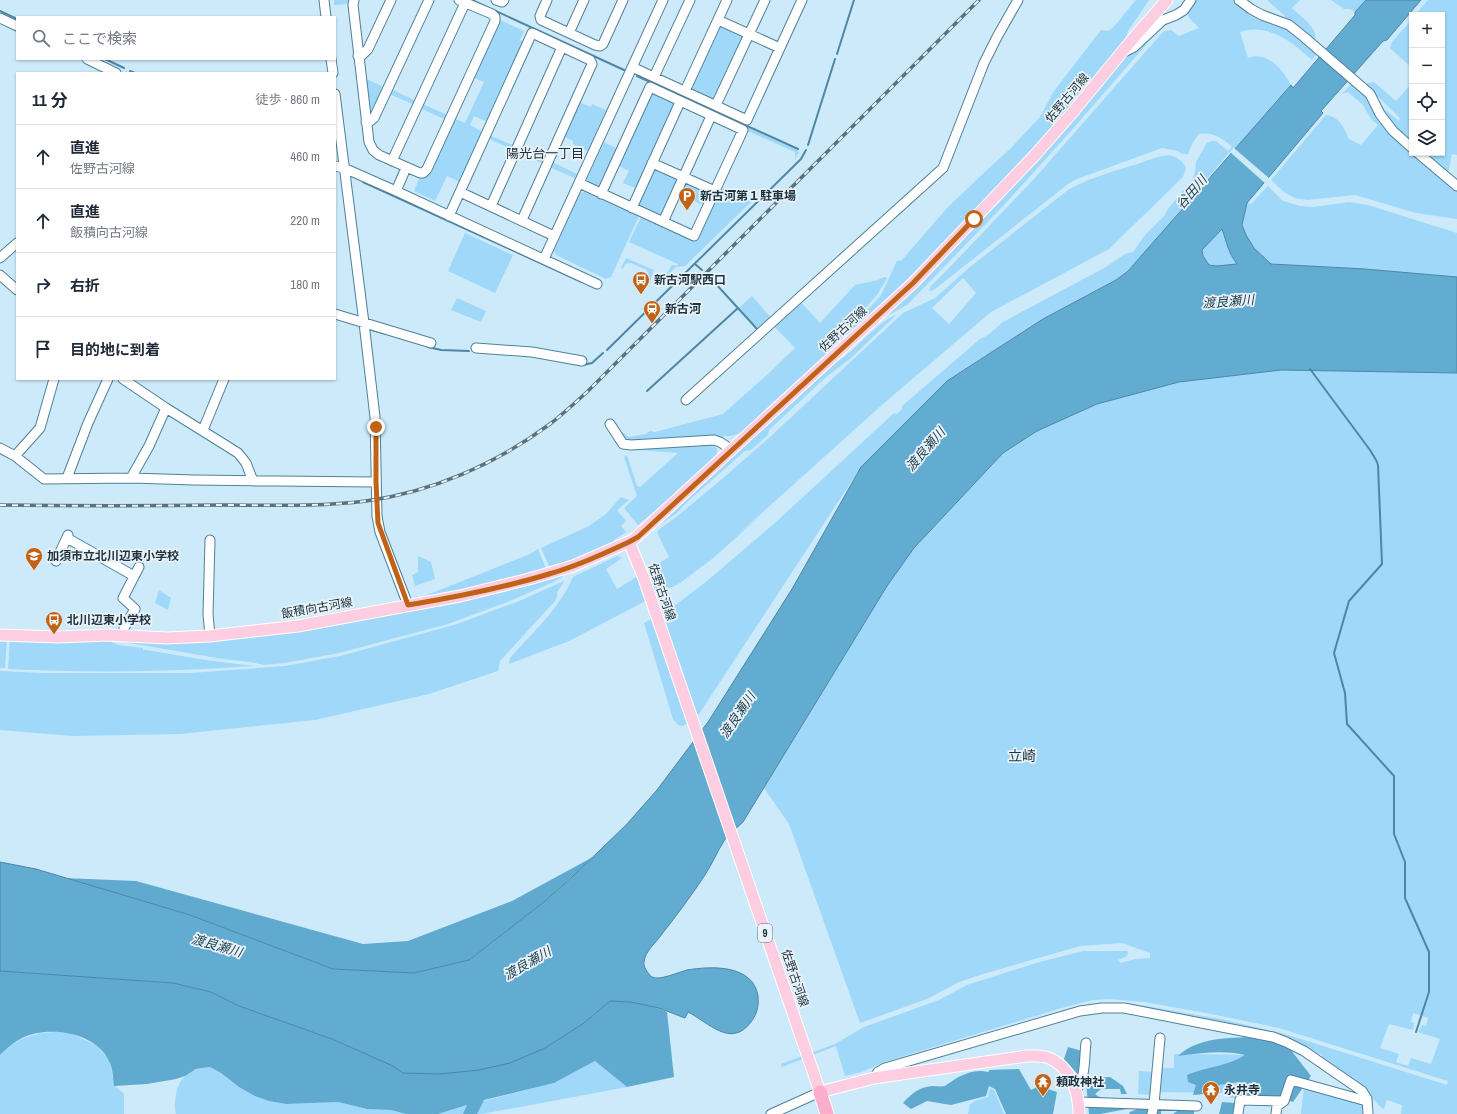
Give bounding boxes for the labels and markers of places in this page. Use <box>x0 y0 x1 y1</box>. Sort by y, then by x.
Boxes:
parking icon: 新古河第１駐車場 <box>677 186 697 211</box>
place label: 新古河第１駐車場 <box>700 188 796 204</box>
bus stop icon: 新古河駅西口 <box>631 270 651 295</box>
place label: 新古河駅西口 <box>654 272 726 288</box>
station icon: 新古河 <box>642 299 662 324</box>
place label: 新古河 <box>665 301 701 317</box>
school or university icon: 加須市立北川辺東小学校 <box>24 546 44 571</box>
place label: 加須市立北川辺東小学校 <box>47 548 179 564</box>
bus stop icon: 北川辺東小学校 <box>44 610 64 635</box>
place label: 北川辺東小学校 <box>67 612 151 628</box>
temple icon: 頼政神社 <box>1033 1072 1053 1097</box>
place label: 頼政神社 <box>1056 1074 1104 1090</box>
temple icon: 永井寺 <box>1201 1080 1221 1105</box>
place label: 永井寺 <box>1224 1082 1260 1098</box>

